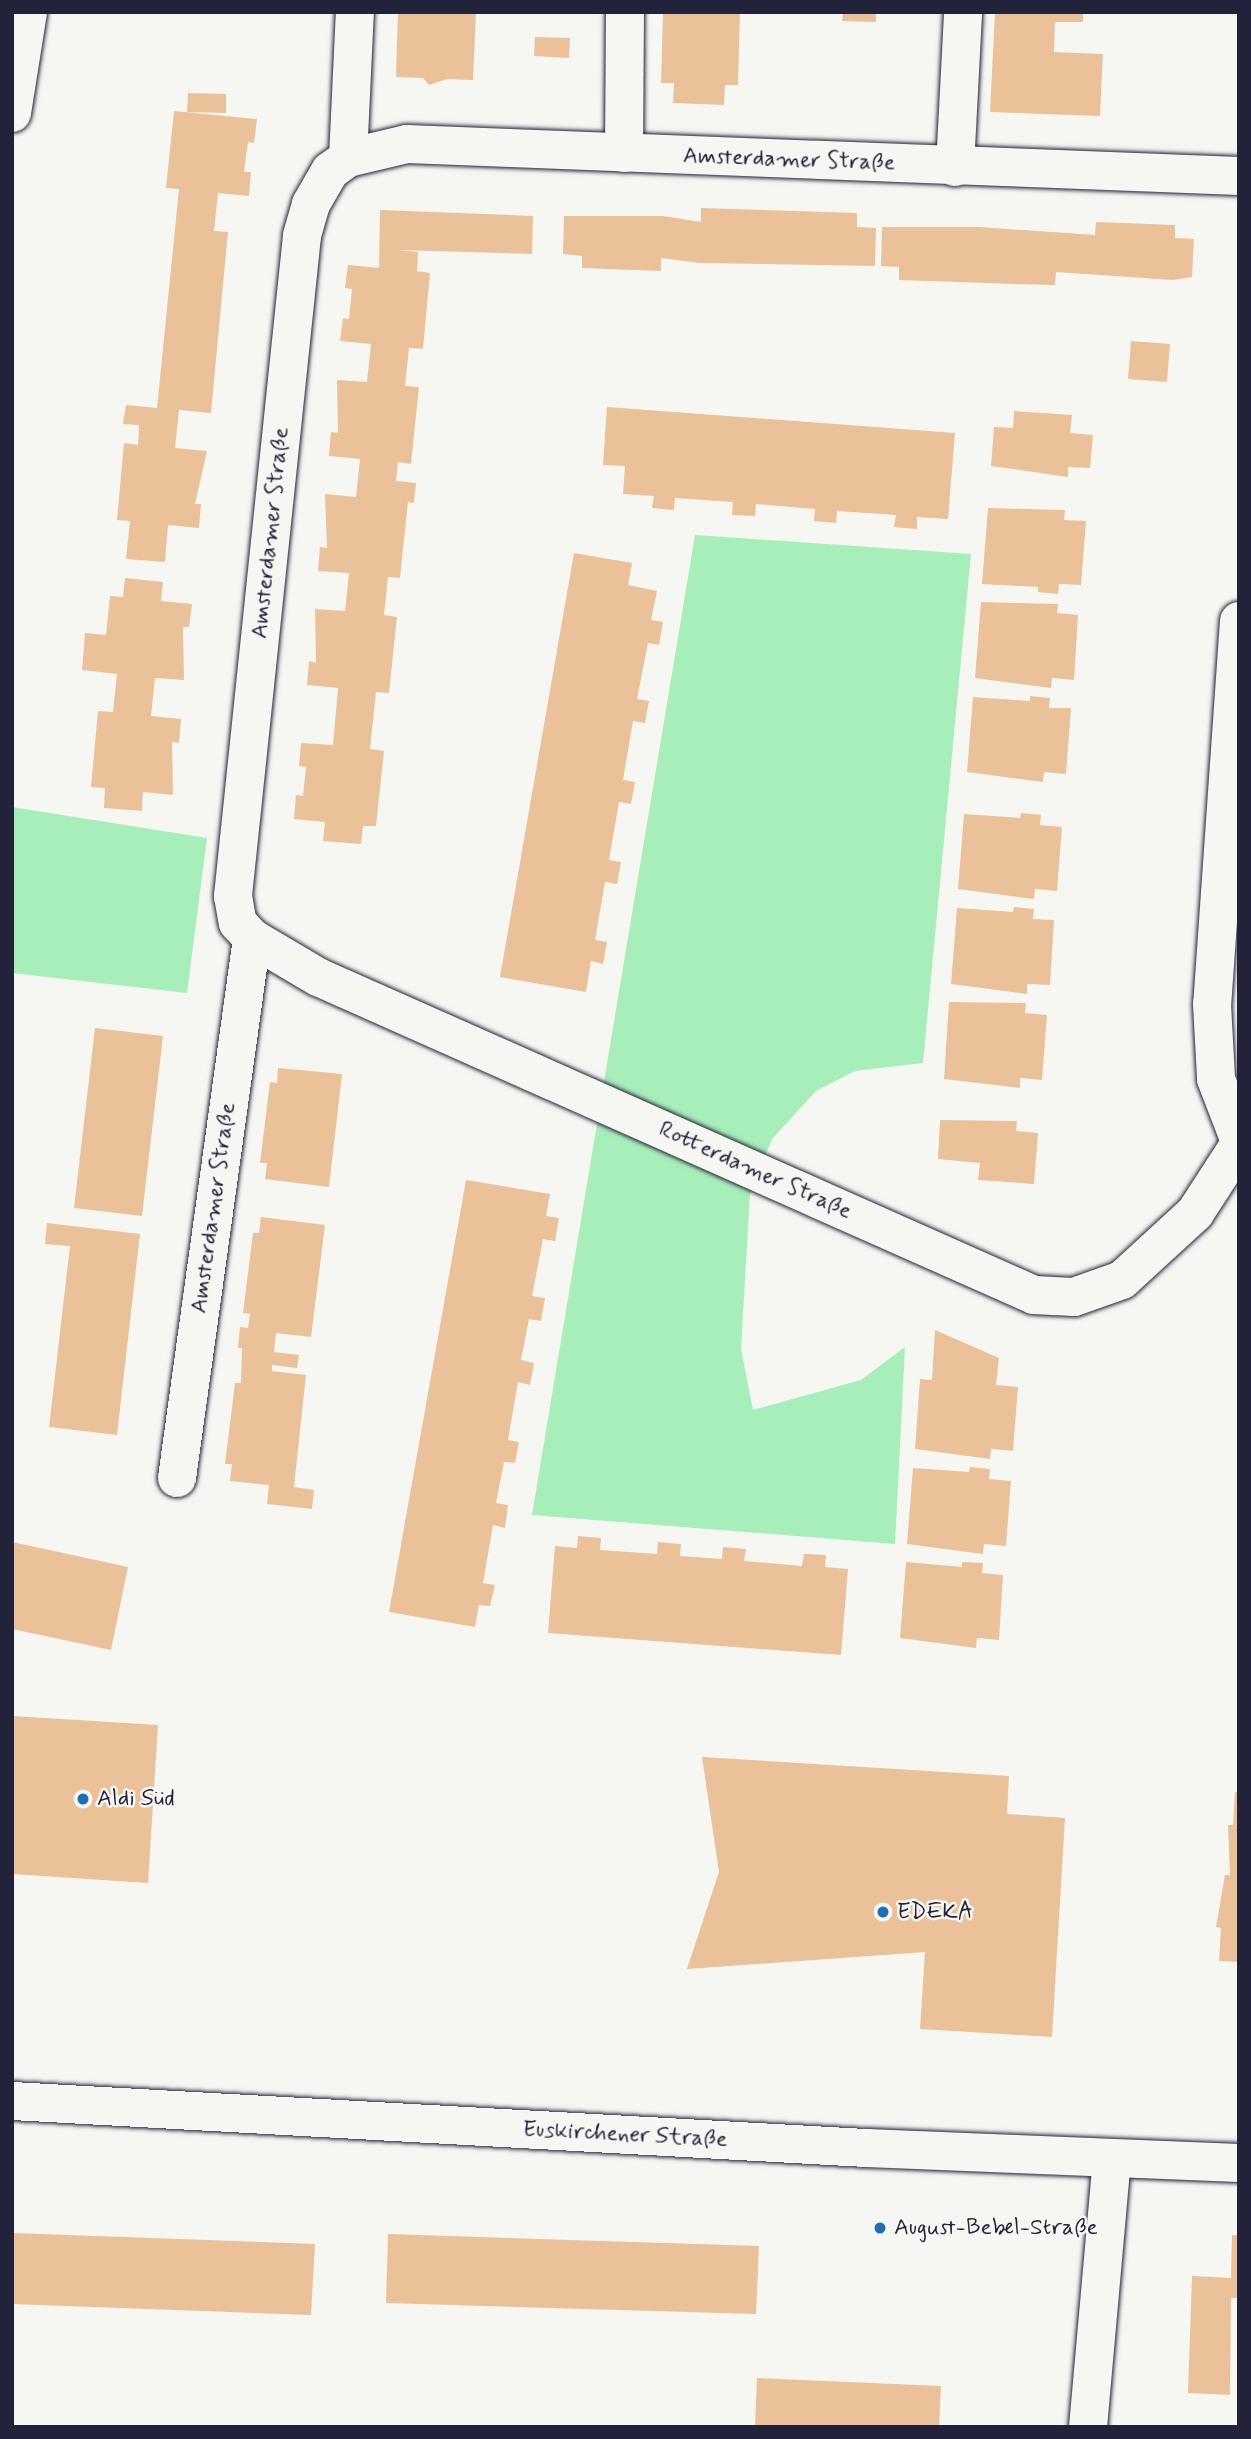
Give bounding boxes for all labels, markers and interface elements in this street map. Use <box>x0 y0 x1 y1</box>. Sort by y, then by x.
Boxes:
street label: Amsterdamer Straße <box>683 143 895 177</box>
street label: Amsterdamer Straße <box>246 426 296 640</box>
street label: Amsterdamer Straße <box>186 1101 242 1315</box>
street label: Rotterdamer Straße <box>654 1116 856 1226</box>
place label: Aldi Süd <box>97 1785 175 1813</box>
marker: Aldi Süd <box>75 1791 91 1807</box>
place label: EDEKA <box>897 1898 973 1926</box>
marker: EDEKA <box>875 1904 891 1920</box>
street label: Euskirchener Straße <box>524 2116 726 2154</box>
place label: August-Bebel-Straße <box>894 2214 1098 2242</box>
marker: August-Bebel-Straße <box>872 2220 888 2236</box>

